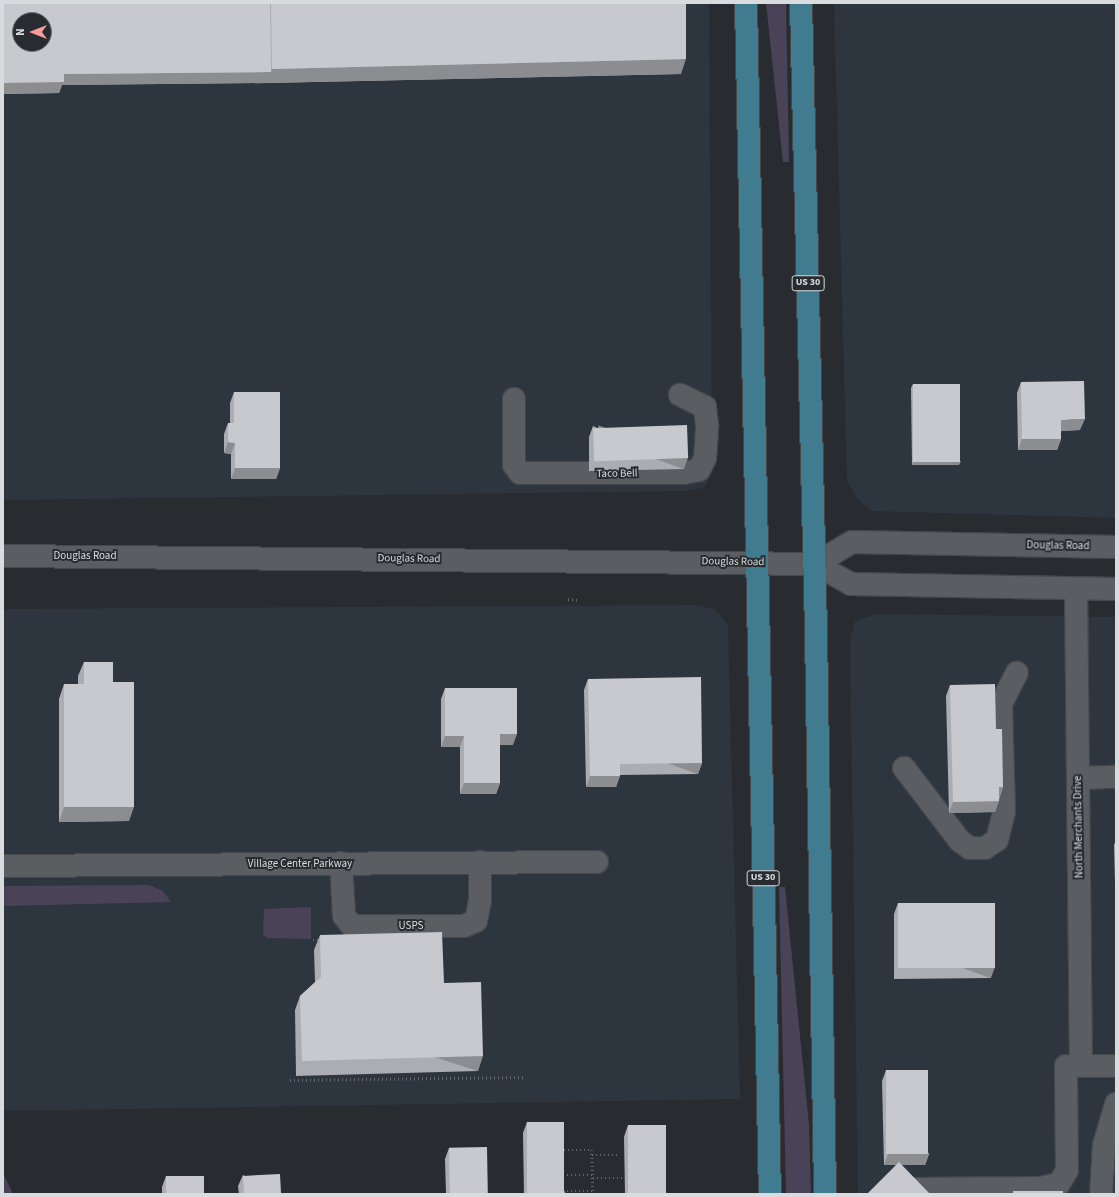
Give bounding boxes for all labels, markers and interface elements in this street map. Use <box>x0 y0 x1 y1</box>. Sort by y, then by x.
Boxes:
north arrow <box>12 12 52 52</box>
text: N <box>13 28 28 36</box>
road number: US 30 <box>791 275 825 291</box>
street label: Taco Bell <box>596 467 638 481</box>
street label: Douglas Road <box>1026 539 1090 553</box>
street label: Douglas Road <box>53 549 117 563</box>
street label: Douglas Road <box>377 552 441 566</box>
street label: Douglas Road <box>701 555 765 569</box>
street label: North Merchants Drive <box>1072 776 1086 878</box>
street label: Village Center Parkway <box>248 857 352 871</box>
road number: US 30 <box>746 870 780 886</box>
street label: USPS <box>399 919 423 933</box>

